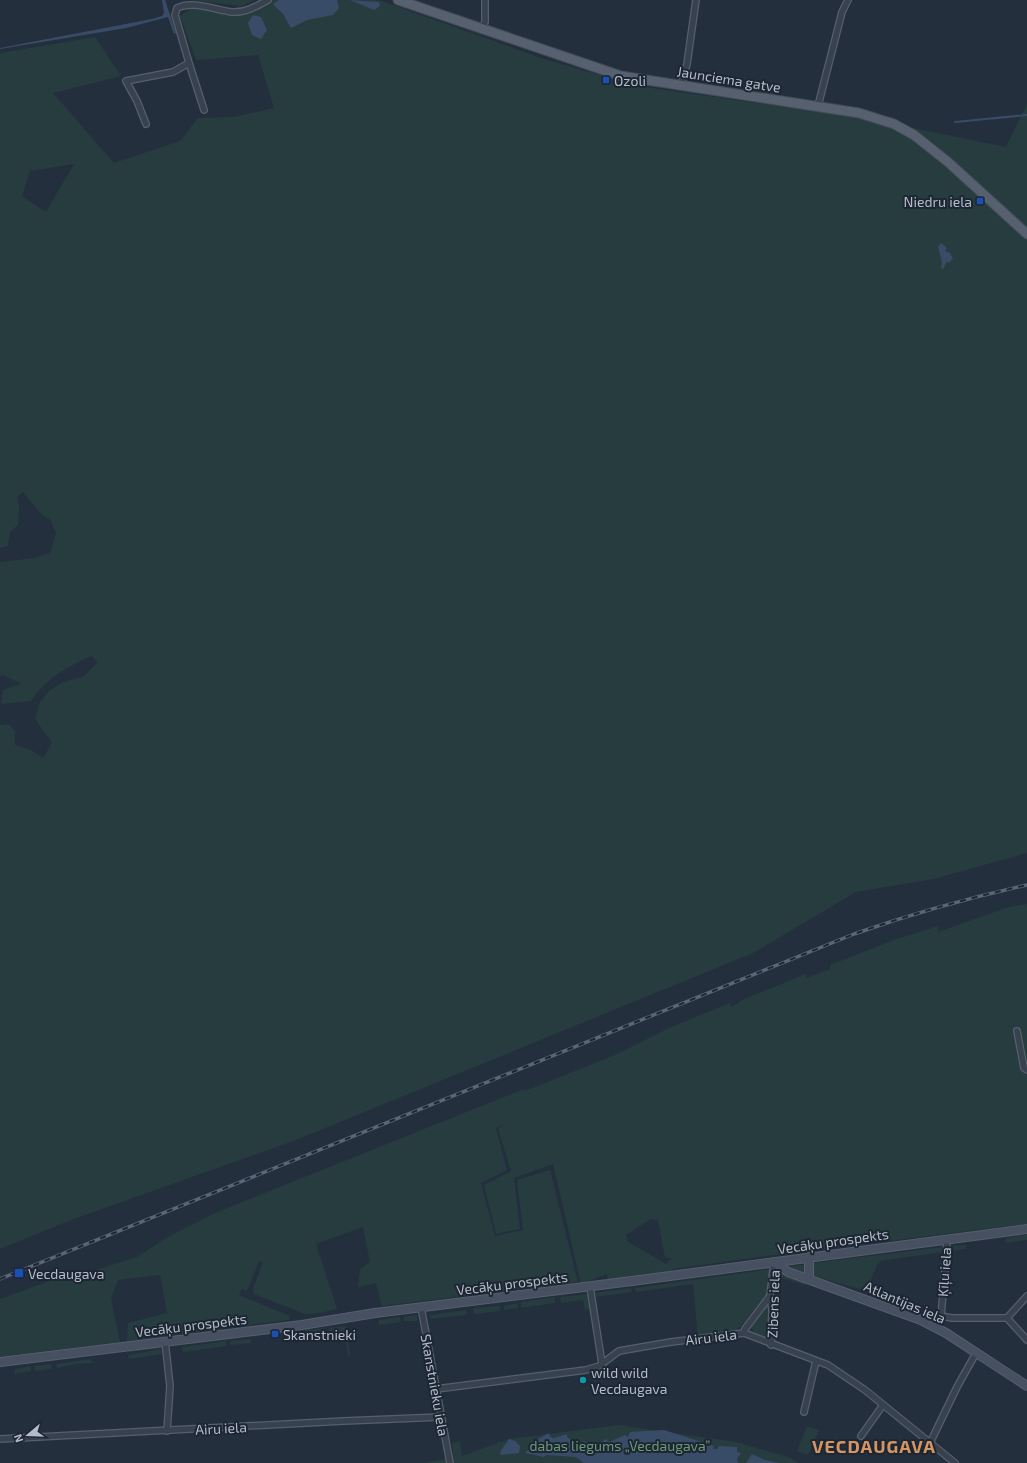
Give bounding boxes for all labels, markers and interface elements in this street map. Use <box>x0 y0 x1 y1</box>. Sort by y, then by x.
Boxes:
street label: Jaunciema gatve <box>676 62 782 96</box>
place label: Ozoli <box>614 72 646 89</box>
marker: Ozoli <box>601 75 611 85</box>
place label: Niedru iela <box>904 193 972 210</box>
marker: Niedru iela <box>975 196 985 206</box>
street label: Vecāķu prospekts <box>776 1225 890 1258</box>
street label: Ķīļu iela <box>934 1247 955 1298</box>
place label: Vecdaugava <box>28 1265 104 1282</box>
marker: Vecdaugava <box>13 1267 25 1279</box>
street label: Vecāķu prospekts <box>455 1268 569 1299</box>
street label: Zibens iela <box>763 1270 783 1338</box>
street label: Atlantijas iela <box>862 1277 948 1327</box>
street label: Vecāķu prospekts <box>134 1310 248 1341</box>
street label: Airu iela <box>684 1325 738 1349</box>
place label: Skanstnieki <box>283 1326 356 1343</box>
marker: Skanstnieki <box>270 1329 280 1339</box>
street label: Skanstnieku iela <box>418 1333 452 1437</box>
place label: wild wild Vecdaugava <box>591 1364 667 1397</box>
marker: wild wild Vecdaugava <box>578 1375 588 1385</box>
north arrow <box>8 1415 48 1455</box>
street label: Airu iela <box>195 1418 247 1438</box>
text: N <box>11 1432 26 1444</box>
district label: VECDAUGAVA <box>812 1435 936 1457</box>
park label: dabas liegums „Vecdaugava” <box>529 1437 711 1454</box>

